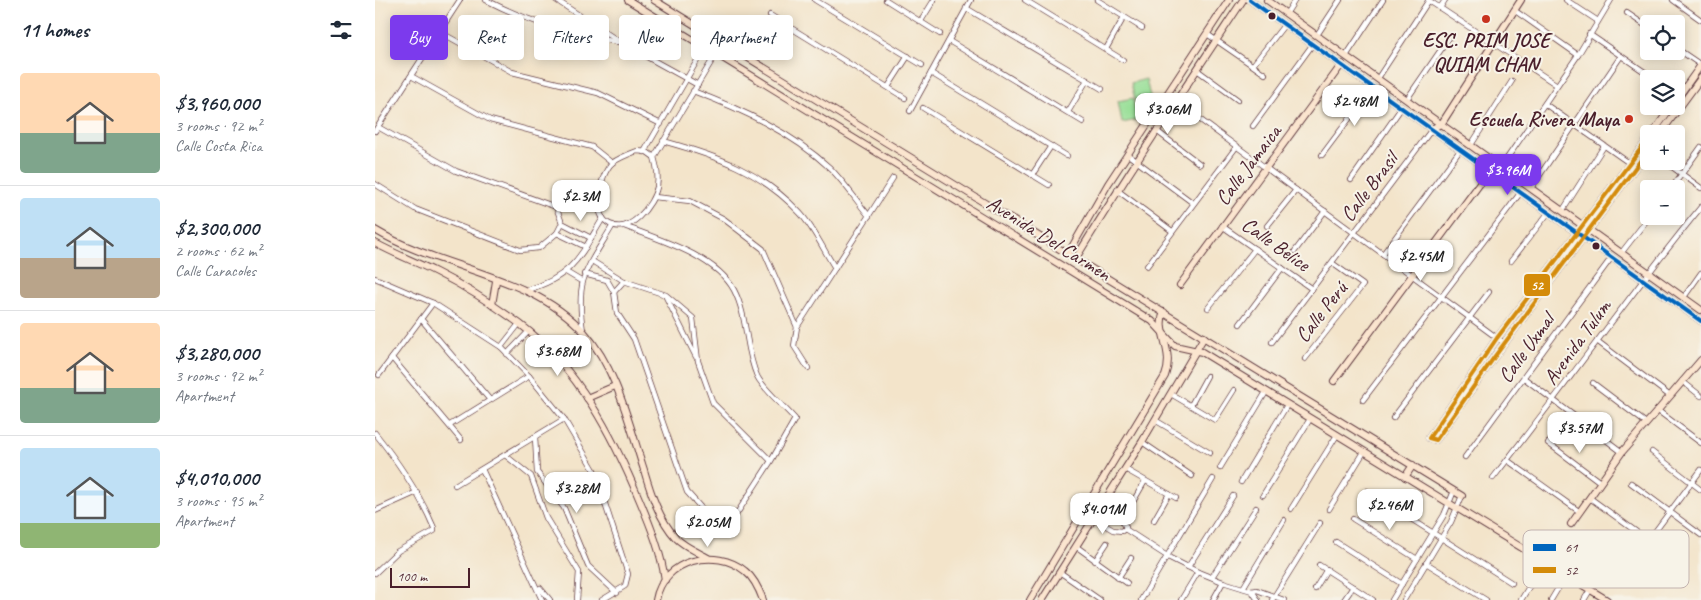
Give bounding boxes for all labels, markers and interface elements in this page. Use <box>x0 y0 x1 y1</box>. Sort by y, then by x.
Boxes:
unlabelled marker <box>1267 11 1277 21</box>
marker: ESC. PRIM JOSE QUIAM CHAN <box>1480 13 1492 25</box>
chip: Buy <box>390 15 448 60</box>
chip: Rent <box>458 15 524 60</box>
chip: Filters <box>534 15 609 60</box>
chip: New <box>619 15 681 60</box>
chip: Apartment <box>691 15 793 60</box>
map controls <box>1640 15 1685 225</box>
button: locate <box>1640 15 1685 60</box>
icon: filters <box>327 16 355 44</box>
text: 11 homes <box>20 17 89 43</box>
place label: ESC. PRIM JOSE QUIAM CHAN <box>1422 27 1553 77</box>
button: layers <box>1640 70 1685 115</box>
pin: $2.48M <box>1314 84 1396 127</box>
text: $3,960,000 <box>175 90 259 116</box>
text: $2.48M <box>1333 91 1377 111</box>
pin: $3.06M <box>1127 92 1209 135</box>
icon: home <box>60 93 120 153</box>
text: $3.06M <box>1146 99 1190 119</box>
place label: Escuela Rivera Maya <box>1469 106 1620 132</box>
marker: Escuela Rivera Maya <box>1623 113 1635 125</box>
text: 3 rooms · 92 m² <box>175 116 261 136</box>
street label: Calle Jamaica <box>1209 118 1288 210</box>
button: + <box>1640 125 1685 170</box>
text: Calle Costa Rica <box>175 136 262 156</box>
street label: Calle Brasil <box>1335 145 1405 227</box>
pin: $3.96M <box>1467 154 1549 196</box>
text: $3.96M <box>1486 160 1530 180</box>
pin: $2.3M <box>546 180 616 222</box>
button: − <box>1640 180 1685 225</box>
text: $2.3M <box>563 186 599 206</box>
street label: Avenida Del Carmen <box>982 189 1116 287</box>
street label: Calle Belice <box>1237 211 1316 278</box>
text: $2,300,000 <box>175 215 259 241</box>
icon: home <box>60 218 120 278</box>
pin: $2.45M <box>1380 240 1462 282</box>
text: 2 rooms · 62 m² <box>175 241 261 261</box>
unlabelled marker <box>1591 241 1601 251</box>
text: $2.45M <box>1399 246 1443 266</box>
text: Calle Caracoles <box>175 261 256 281</box>
line badge: 52 <box>1523 273 1551 297</box>
street label: Calle Perú <box>1289 275 1354 347</box>
text: 52 <box>1531 277 1545 294</box>
street label: Avenida Tulum <box>1537 293 1617 390</box>
street label: Calle Uxmal <box>1492 305 1562 388</box>
pin: $3.68M <box>517 334 599 377</box>
text: $3,280,000 <box>175 340 259 366</box>
text: $3.68M <box>536 341 580 361</box>
icon: home <box>60 343 120 403</box>
text: 3 rooms · 92 m² <box>175 366 261 386</box>
text: Apartment <box>175 386 234 406</box>
pin: $3.57M <box>1539 412 1621 454</box>
text: $3.57M <box>1558 418 1602 438</box>
text: $4,010,000 <box>175 465 259 491</box>
icon: home <box>60 468 120 528</box>
pin: $3.28M <box>536 472 618 514</box>
text: $3.28M <box>555 478 599 498</box>
pin: $2.46M <box>1349 488 1431 531</box>
text: 3 rooms · 95 m² <box>175 491 261 511</box>
pin: $4.01M <box>1062 492 1144 535</box>
text: $2.46M <box>1368 495 1412 515</box>
text: $4.01M <box>1081 499 1125 519</box>
pin: $2.05M <box>667 506 749 548</box>
text: Apartment <box>175 511 234 531</box>
text: $2.05M <box>686 512 730 532</box>
legend <box>1523 530 1689 588</box>
text: 61 <box>1565 539 1578 556</box>
text: 52 <box>1565 562 1579 579</box>
scale bar <box>390 565 470 588</box>
text: 100 m <box>397 568 427 585</box>

